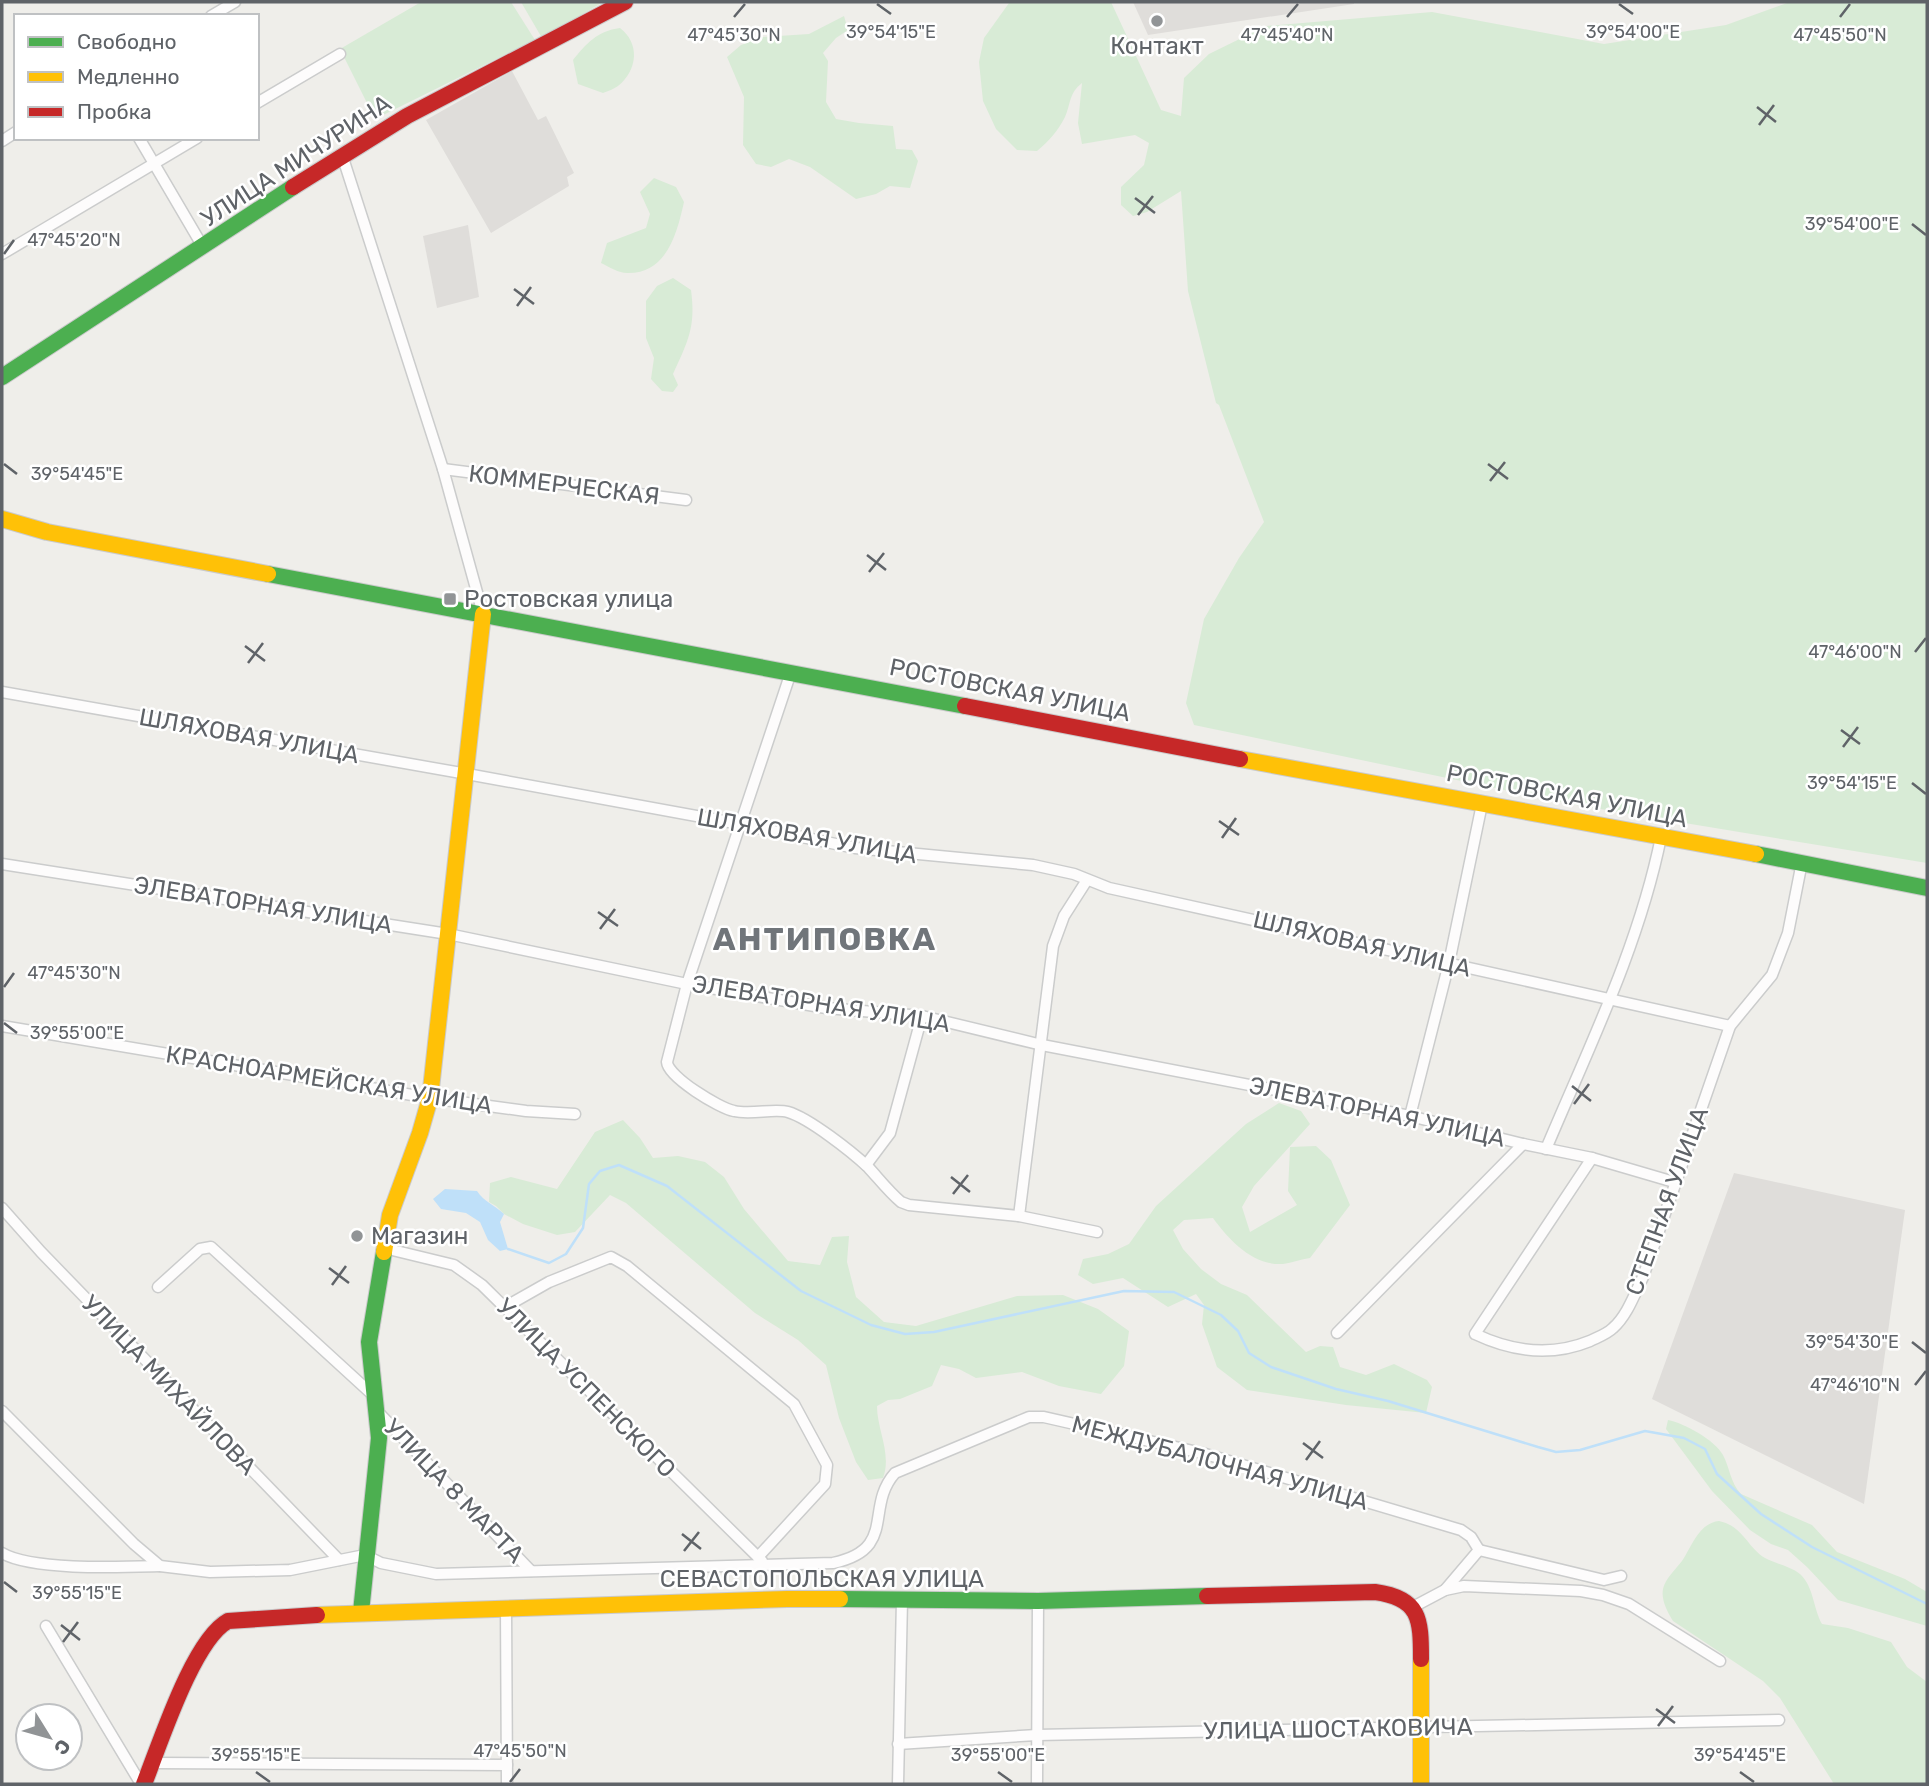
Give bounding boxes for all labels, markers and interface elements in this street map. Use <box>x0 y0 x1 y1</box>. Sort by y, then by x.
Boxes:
marker: Контакт <box>1149 13 1165 29</box>
legend <box>14 14 259 140</box>
text: 39°54'15"E <box>846 21 936 43</box>
text: 39°54'00"E <box>1586 21 1680 43</box>
text: 47°45'30"N <box>687 24 781 46</box>
text: 47°45'40"N <box>1240 24 1334 46</box>
text: 47°45'50"N <box>1793 24 1887 46</box>
text: Свободно <box>77 29 177 54</box>
place label: Контакт <box>1110 32 1204 60</box>
text: Медленно <box>77 64 180 89</box>
street label: УЛИЦА МИЧУРИНА <box>196 89 396 233</box>
text: Пробка <box>77 99 152 124</box>
text: 39°54'00"E <box>1805 213 1899 235</box>
text: 47°45'20"N <box>27 229 121 251</box>
street label: КОММЕРЧЕСКАЯ <box>467 459 661 511</box>
text: 39°54'45"E <box>31 463 123 485</box>
place label: Ростовская улица <box>464 585 673 613</box>
marker: Ростовская улица <box>442 591 458 607</box>
text: 47°46'00"N <box>1808 641 1902 663</box>
street label: РОСТОВСКАЯ УЛИЦА <box>887 653 1133 727</box>
street label: ШЛЯХОВАЯ УЛИЦА <box>137 703 361 769</box>
street label: РОСТОВСКАЯ УЛИЦА <box>1444 759 1690 833</box>
text: 39°54'15"E <box>1807 772 1897 794</box>
street label: ШЛЯХОВАЯ УЛИЦА <box>695 803 919 869</box>
street label: ЭЛЕВАТОРНАЯ УЛИЦА <box>132 871 394 939</box>
street label: ШЛЯХОВАЯ УЛИЦА <box>1250 905 1474 983</box>
district label: АНТИПОВКА <box>713 920 937 958</box>
text: 47°45'30"N <box>27 962 121 984</box>
street label: ЭЛЕВАТОРНАЯ УЛИЦА <box>690 970 952 1038</box>
text: 39°55'00"E <box>30 1022 124 1044</box>
street label: КРАСНОАРМЕЙСКАЯ УЛИЦА <box>164 1040 494 1120</box>
street label: ЭЛЕВАТОРНАЯ УЛИЦА <box>1246 1071 1508 1153</box>
street label: СТЕПНАЯ УЛИЦА <box>1620 1103 1714 1299</box>
place label: Магазин <box>371 1222 468 1250</box>
marker: Магазин <box>349 1228 365 1244</box>
street label: УЛИЦА МИХАЙЛОВА <box>76 1289 262 1481</box>
street label: УЛИЦА УСПЕНСКОГО <box>491 1293 681 1483</box>
text: 39°54'30"E <box>1805 1331 1899 1353</box>
text: 47°46'10"N <box>1810 1374 1900 1396</box>
street label: МЕЖДУБАЛОЧНАЯ УЛИЦА <box>1069 1410 1371 1516</box>
street label: УЛИЦА 8 МАРТА <box>378 1413 530 1569</box>
street label: СЕВАСТОПОЛЬСКАЯ УЛИЦА <box>660 1565 984 1593</box>
text: 39°55'15"E <box>32 1582 122 1604</box>
north arrow <box>14 1702 84 1772</box>
street label: УЛИЦА ШОСТАКОВИЧА <box>1203 1713 1473 1745</box>
text: С <box>49 1735 75 1759</box>
text: 47°45'50"N <box>473 1740 567 1762</box>
text: 39°55'15"E <box>211 1744 301 1766</box>
text: 39°55'00"E <box>951 1744 1045 1766</box>
text: 39°54'45"E <box>1694 1744 1786 1766</box>

